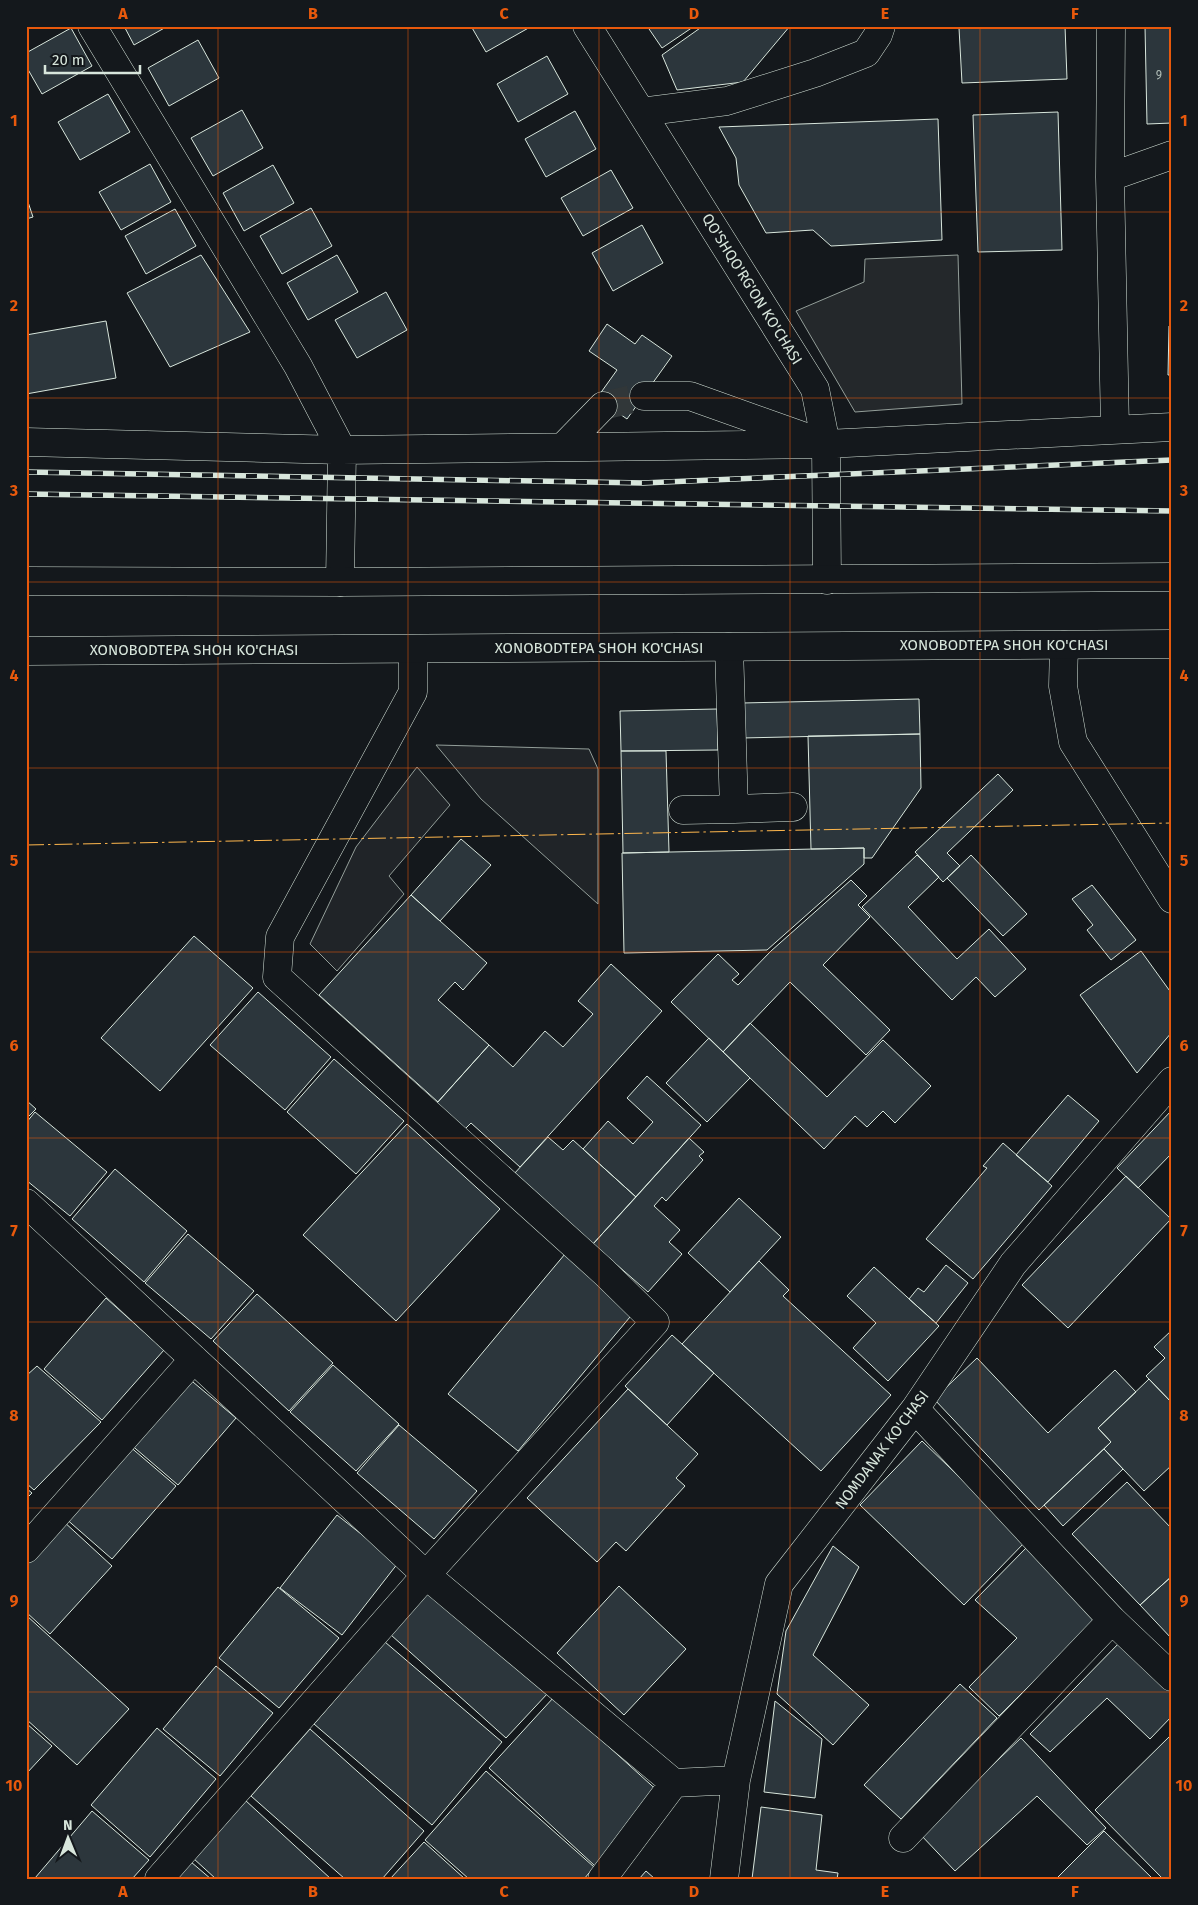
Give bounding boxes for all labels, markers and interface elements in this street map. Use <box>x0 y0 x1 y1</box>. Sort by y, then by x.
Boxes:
text: A <box>117 4 128 23</box>
text: B <box>308 4 318 23</box>
text: C <box>499 4 509 23</box>
text: D <box>689 4 699 23</box>
text: E <box>881 4 889 23</box>
text: F <box>1071 4 1079 23</box>
scale bar <box>45 42 140 74</box>
text: 20 m <box>52 51 85 69</box>
house number: 9 <box>1156 68 1162 82</box>
text: 1 <box>10 111 18 130</box>
text: 1 <box>1180 111 1188 130</box>
street label: QO'SHQO'RG'ON KO'CHASI <box>698 210 806 368</box>
text: 2 <box>10 296 18 315</box>
text: 2 <box>1180 296 1188 315</box>
text: 3 <box>9 481 18 500</box>
text: 3 <box>1179 481 1188 500</box>
street label: XONOBODTEPA SHOH KO'CHASI <box>900 636 1108 654</box>
street label: XONOBODTEPA SHOH KO'CHASI <box>495 639 703 657</box>
street label: XONOBODTEPA SHOH KO'CHASI <box>90 641 298 659</box>
text: 4 <box>9 666 19 685</box>
text: 4 <box>1179 666 1189 685</box>
text: 5 <box>10 851 19 870</box>
text: 5 <box>1180 851 1189 870</box>
text: 6 <box>9 1036 19 1055</box>
text: 6 <box>1179 1036 1189 1055</box>
text: 7 <box>10 1221 18 1240</box>
text: 7 <box>1180 1221 1188 1240</box>
street label: NOMDANAK KO'CHASI <box>831 1387 933 1513</box>
text: 8 <box>9 1406 19 1425</box>
text: 8 <box>1179 1406 1189 1425</box>
text: 9 <box>10 1591 19 1610</box>
text: 9 <box>1180 1591 1189 1610</box>
text: 10 <box>6 1776 22 1795</box>
text: 10 <box>1176 1776 1192 1795</box>
north arrow <box>42 1812 92 1862</box>
text: N <box>63 1817 73 1834</box>
text: A <box>117 1882 128 1901</box>
text: B <box>308 1882 318 1901</box>
text: C <box>499 1882 509 1901</box>
text: D <box>689 1882 699 1901</box>
text: E <box>881 1882 889 1901</box>
text: F <box>1071 1882 1079 1901</box>

